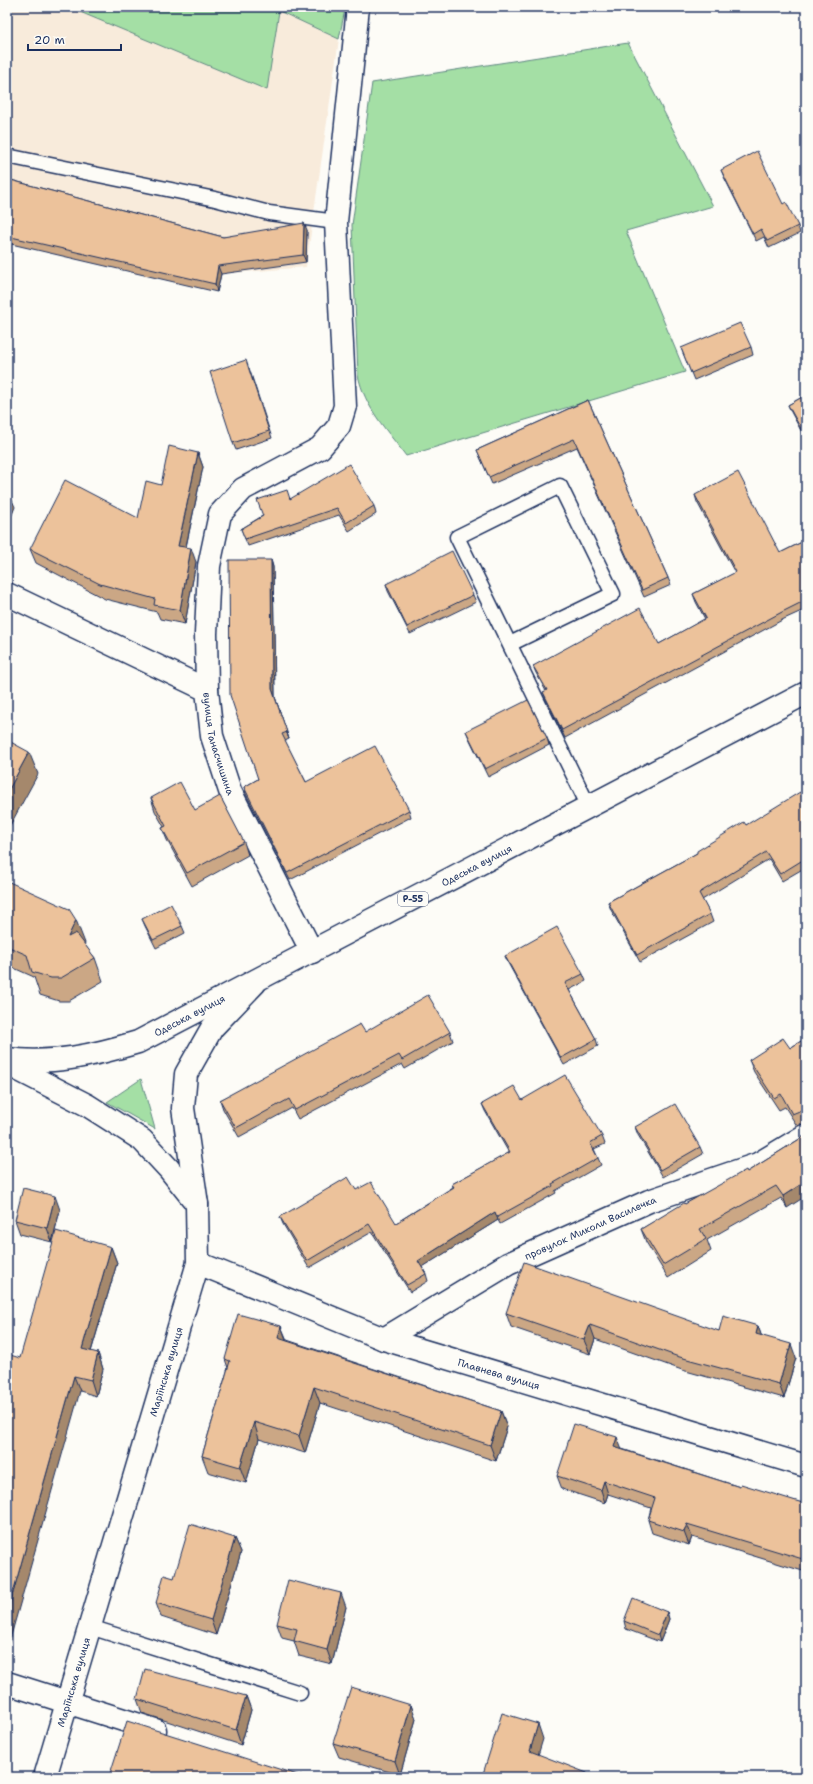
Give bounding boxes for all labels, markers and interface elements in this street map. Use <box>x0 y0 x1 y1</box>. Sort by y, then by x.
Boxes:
scale bar <box>28 26 121 52</box>
text: 20 m <box>34 32 65 48</box>
street label: вулиця Танасчишина <box>200 692 237 798</box>
street label: Одеська вулиця <box>439 842 514 889</box>
road number: Р-55 <box>398 892 428 906</box>
street label: Одеська вулиця <box>152 992 227 1040</box>
street label: провулок Миколи Василечка <box>523 1193 659 1263</box>
street label: Маріїнська вулиця <box>147 1325 186 1418</box>
street label: Плавнева вулиця <box>456 1356 541 1393</box>
street label: Маріїнська вулиця <box>54 1636 93 1729</box>

